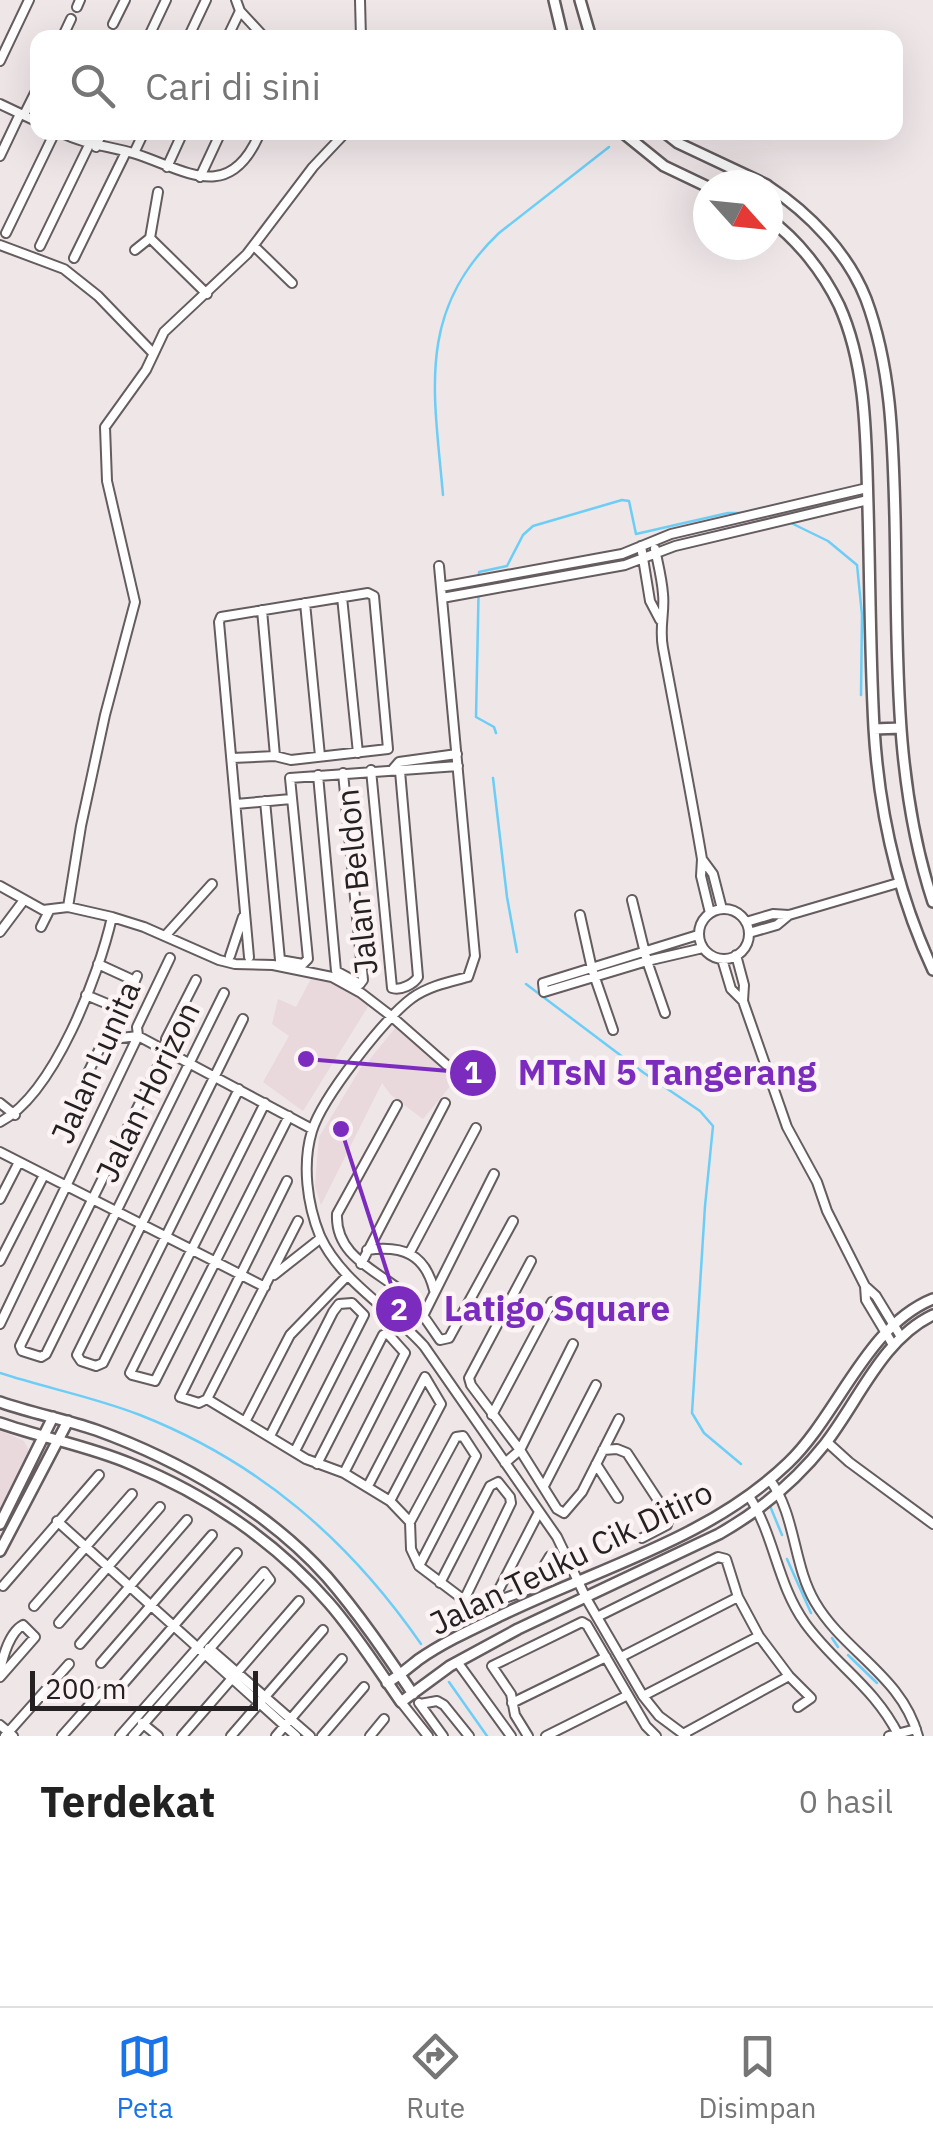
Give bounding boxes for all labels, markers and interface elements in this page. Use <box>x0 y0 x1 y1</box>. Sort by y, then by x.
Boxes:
search box <box>30 30 903 140</box>
icon: search <box>65 58 120 113</box>
text: Cari di sini <box>145 61 321 110</box>
north arrow <box>693 170 783 260</box>
street label: Jalan Beldon <box>325 787 387 977</box>
street label: Jalan Lunita <box>41 974 150 1149</box>
street label: Jalan Horizon <box>85 994 209 1189</box>
callout: MTsN 5 Tangerang <box>448 1040 837 1105</box>
text: MTsN 5 Tangerang <box>518 1049 817 1095</box>
text: 1 <box>464 1052 482 1091</box>
callout: Latigo Square <box>374 1277 690 1342</box>
text: Latigo Square <box>444 1285 670 1331</box>
text: 2 <box>390 1289 408 1328</box>
street label: Jalan Teuku Cik Ditiro <box>422 1470 719 1644</box>
scale bar <box>30 1666 258 1710</box>
text: 200 m <box>45 1670 126 1707</box>
text: Terdekat <box>40 1774 215 1829</box>
text: 0 hasil <box>799 1780 893 1822</box>
tab: Peta <box>117 2029 173 2126</box>
tab: Rute <box>406 2029 465 2126</box>
tab: Disimpan <box>698 2029 816 2126</box>

